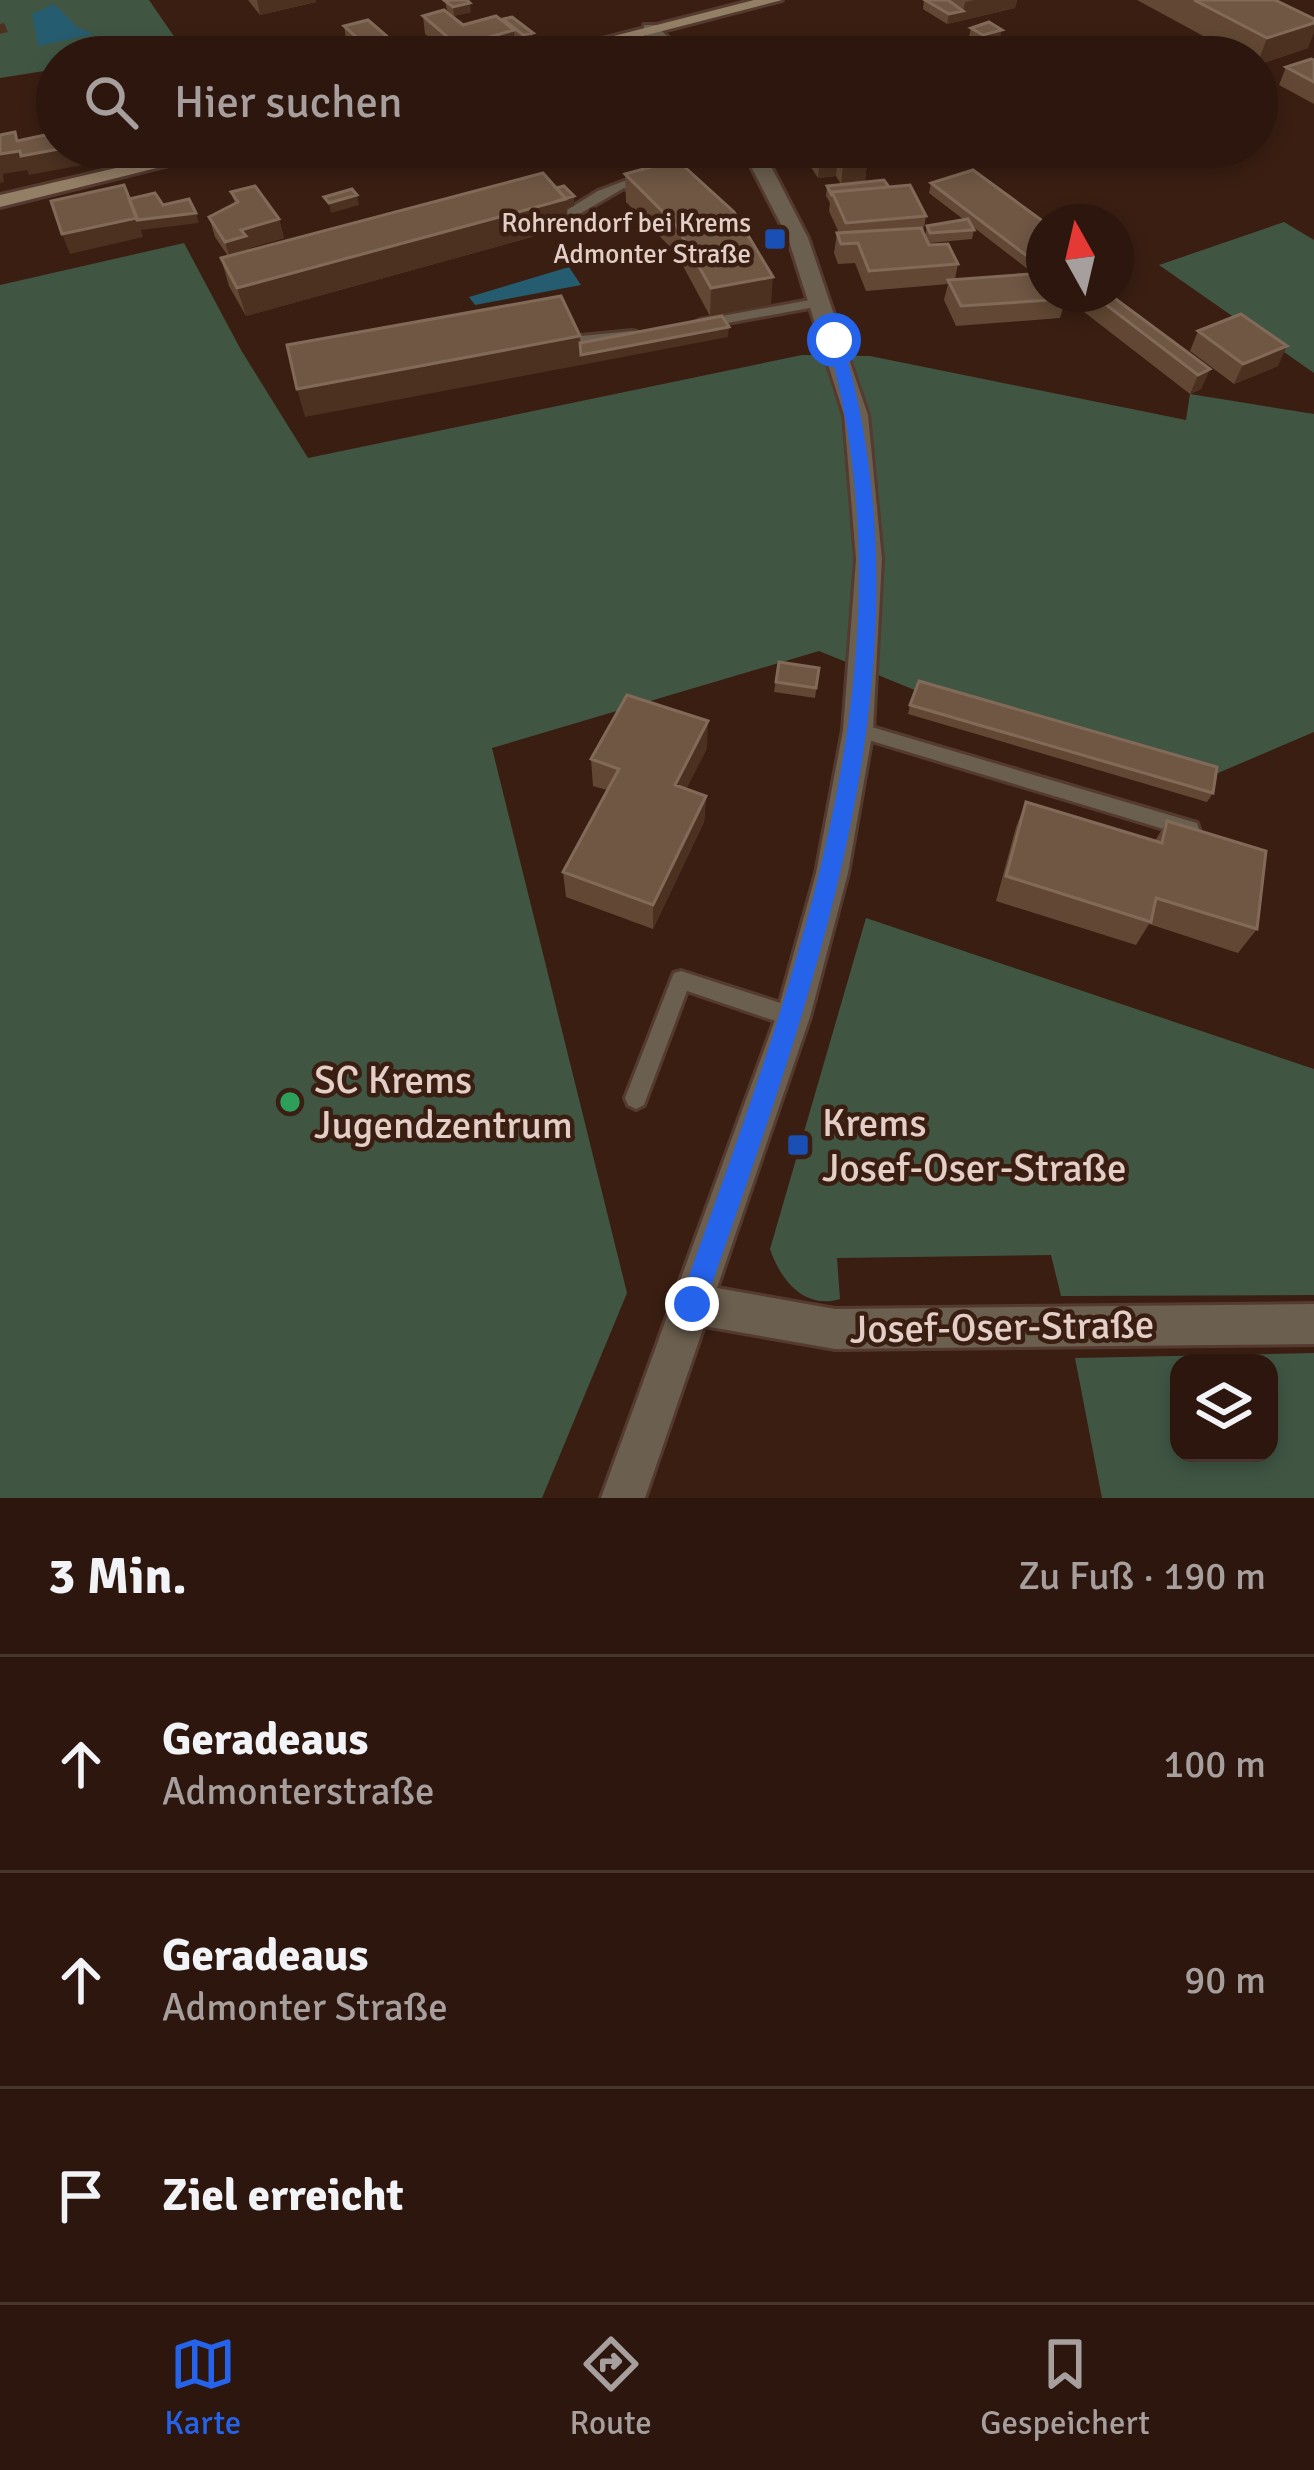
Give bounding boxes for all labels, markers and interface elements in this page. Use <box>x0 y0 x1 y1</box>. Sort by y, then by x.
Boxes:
search box <box>36 36 1278 168</box>
icon: search <box>78 69 144 135</box>
text: Hier suchen <box>174 75 403 130</box>
north arrow <box>1026 204 1134 312</box>
place label: Rohrendorf bei Krems Admonter Straße <box>501 207 751 271</box>
marker: Rohrendorf bei Krems Admonter Straße <box>762 226 788 252</box>
route start <box>807 313 861 367</box>
place label: SC Krems Jugendzentrum <box>314 1056 573 1149</box>
marker: SC Krems Jugendzentrum <box>277 1089 303 1115</box>
place label: Krems Josef-Oser-Straße <box>822 1099 1126 1192</box>
marker: Krems Josef-Oser-Straße <box>785 1132 811 1158</box>
route end <box>665 1277 719 1331</box>
street label: Josef-Oser-Straße <box>849 1300 1155 1354</box>
map controls <box>1170 1354 1278 1462</box>
button: layers <box>1170 1354 1278 1462</box>
text: 3 Min. <box>48 1545 187 1608</box>
text: Zu Fuß · 190 m <box>1018 1552 1266 1600</box>
text: Geradeaus <box>162 1712 368 1767</box>
icon: ahead <box>48 1731 114 1797</box>
text: 100 m <box>1163 1740 1266 1788</box>
text: Admonterstraße <box>162 1767 435 1815</box>
text: Geradeaus <box>162 1928 368 1983</box>
icon: ahead <box>48 1947 114 2013</box>
text: 90 m <box>1184 1956 1266 2004</box>
text: Admonter Straße <box>162 1983 448 2031</box>
icon: arrive <box>48 2163 114 2229</box>
text: Ziel erreicht <box>162 2168 404 2223</box>
tab: Karte <box>164 2331 241 2444</box>
tab: Route <box>570 2331 652 2444</box>
tab: Gespeichert <box>980 2331 1150 2444</box>

